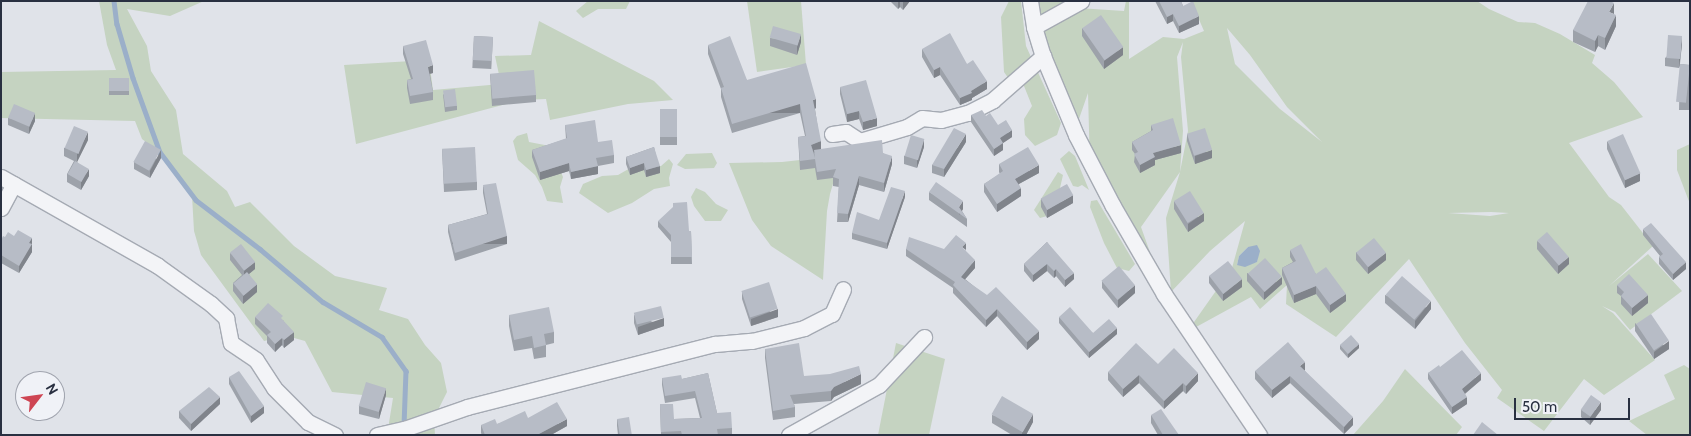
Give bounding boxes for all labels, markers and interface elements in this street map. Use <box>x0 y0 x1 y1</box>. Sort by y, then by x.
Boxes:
north arrow <box>15 371 65 421</box>
text: N <box>42 380 62 398</box>
scale bar <box>1516 388 1632 420</box>
text: 50 m <box>1522 398 1557 416</box>

